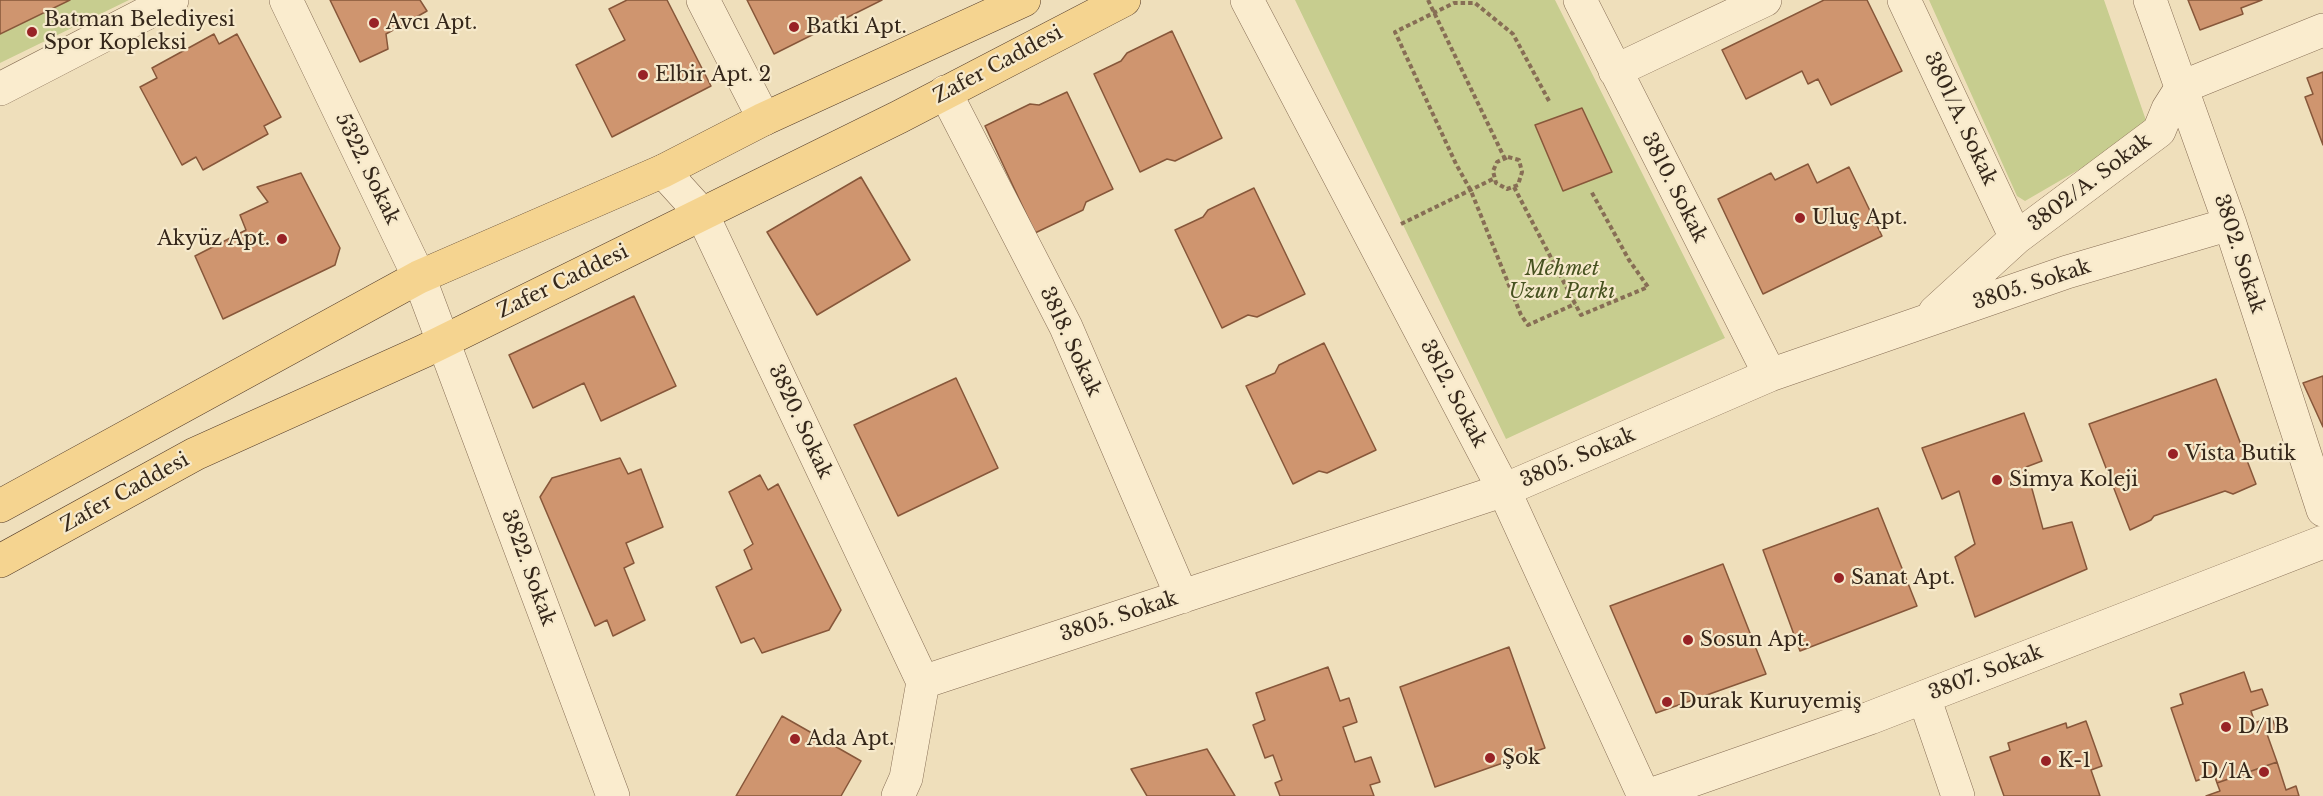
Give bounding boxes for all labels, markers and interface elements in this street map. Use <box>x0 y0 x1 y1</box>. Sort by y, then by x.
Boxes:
place label: Batman Belediyesi Spor Kopleksi <box>44 8 235 55</box>
place label: Avcı Apt. <box>386 11 477 35</box>
place label: Batki Apt. <box>806 15 907 39</box>
marker: Avcı Apt. <box>367 16 381 30</box>
marker: Batki Apt. <box>787 20 801 34</box>
street label: Zafer Caddesi <box>929 21 1067 109</box>
marker: Batman Belediyesi Spor Kopleksi <box>25 25 39 39</box>
street label: 3801/A. Sokak <box>1919 49 2001 189</box>
place label: Elbir Apt. 2 <box>655 63 771 87</box>
marker: Elbir Apt. 2 <box>636 68 650 82</box>
street label: 5322. Sokak <box>330 109 404 229</box>
street label: 3810. Sokak <box>1636 129 1712 247</box>
street label: 3802/A. Sokak <box>2024 129 2156 237</box>
street label: 3802. Sokak <box>2208 191 2270 317</box>
place label: Uluç Apt. <box>1812 206 1907 230</box>
marker: Uluç Apt. <box>1793 211 1807 225</box>
place label: Akyüz Apt. <box>157 227 270 251</box>
marker: Akyüz Apt. <box>275 232 289 246</box>
street label: Zafer Caddesi <box>494 240 632 324</box>
street label: 3805. Sokak <box>1970 255 2094 315</box>
park label: Mehmet Uzun Parkı <box>1509 257 1615 304</box>
street label: 3818. Sokak <box>1034 283 1106 401</box>
street label: 3812. Sokak <box>1415 336 1491 452</box>
street label: 3820. Sokak <box>763 361 837 483</box>
street label: 3805. Sokak <box>1517 423 1639 493</box>
place label: Vista Butik <box>2185 442 2296 466</box>
marker: Vista Butik <box>2166 447 2180 461</box>
street label: Zafer Caddesi <box>57 448 193 538</box>
place label: Simya Koleji <box>2009 468 2138 492</box>
marker: Simya Koleji <box>1990 473 2004 487</box>
street label: 3822. Sokak <box>496 507 560 629</box>
place label: Sanat Apt. <box>1851 566 1955 590</box>
marker: Sanat Apt. <box>1832 571 1846 585</box>
street label: 3805. Sokak <box>1057 587 1181 647</box>
place label: Sosun Apt. <box>1700 628 1810 652</box>
marker: Sosun Apt. <box>1681 633 1695 647</box>
street label: 3807. Sokak <box>1926 640 2046 706</box>
place label: Durak Kuruyemiş <box>1679 690 1862 714</box>
marker: Durak Kuruyemiş <box>1660 695 1674 709</box>
place label: D/1B <box>2238 715 2289 739</box>
marker: D/1B <box>2219 720 2233 734</box>
place label: Ada Apt. <box>807 727 894 751</box>
marker: Ada Apt. <box>788 732 802 746</box>
place label: Şok <box>1502 746 1540 770</box>
place label: K-1 <box>2058 749 2091 773</box>
marker: Şok <box>1483 751 1497 765</box>
marker: K-1 <box>2039 754 2053 768</box>
place label: D/1A <box>2201 760 2252 784</box>
marker: D/1A <box>2257 765 2271 779</box>

